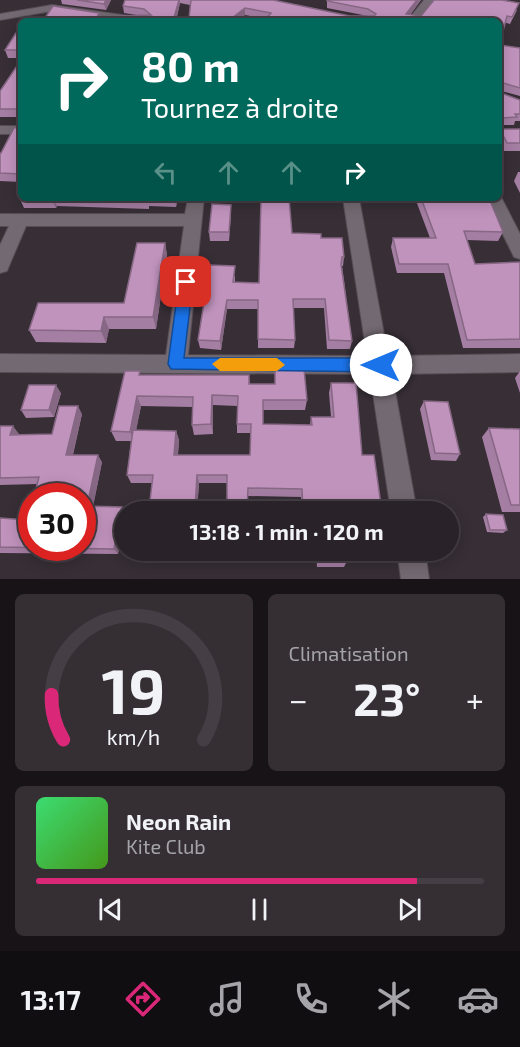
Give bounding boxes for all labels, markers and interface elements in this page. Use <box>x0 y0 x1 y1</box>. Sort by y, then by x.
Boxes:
text: 80 m <box>141 40 240 90</box>
icon: right <box>42 42 120 120</box>
text: Tournez à droite <box>141 91 339 123</box>
icon: left <box>149 156 182 189</box>
icon: ahead <box>212 156 245 189</box>
icon: ahead <box>275 156 308 189</box>
icon: right <box>338 156 371 189</box>
pin <box>160 256 211 307</box>
icon: arrive <box>169 265 202 298</box>
position arrow <box>349 333 413 397</box>
speed limit sign: 30 <box>18 483 96 561</box>
text: 13:18 · 1 min · 120 m <box>189 518 384 544</box>
text: Climatisation <box>289 641 409 665</box>
text: 19 <box>102 652 166 727</box>
text: 23° <box>353 671 420 725</box>
text: − <box>289 679 308 719</box>
text: + <box>466 679 484 719</box>
text: km/h <box>107 724 160 749</box>
text: Neon Rain <box>126 808 231 834</box>
text: Kite Club <box>126 834 206 858</box>
icon: previous <box>94 893 127 926</box>
icon: pause <box>243 893 276 926</box>
icon: next <box>393 893 426 926</box>
icon: directions <box>122 978 164 1020</box>
icon: music <box>206 978 248 1020</box>
icon: phone <box>290 978 332 1020</box>
icon: climate <box>373 978 415 1020</box>
icon: car <box>457 978 499 1020</box>
text: 13:17 <box>21 983 81 1015</box>

